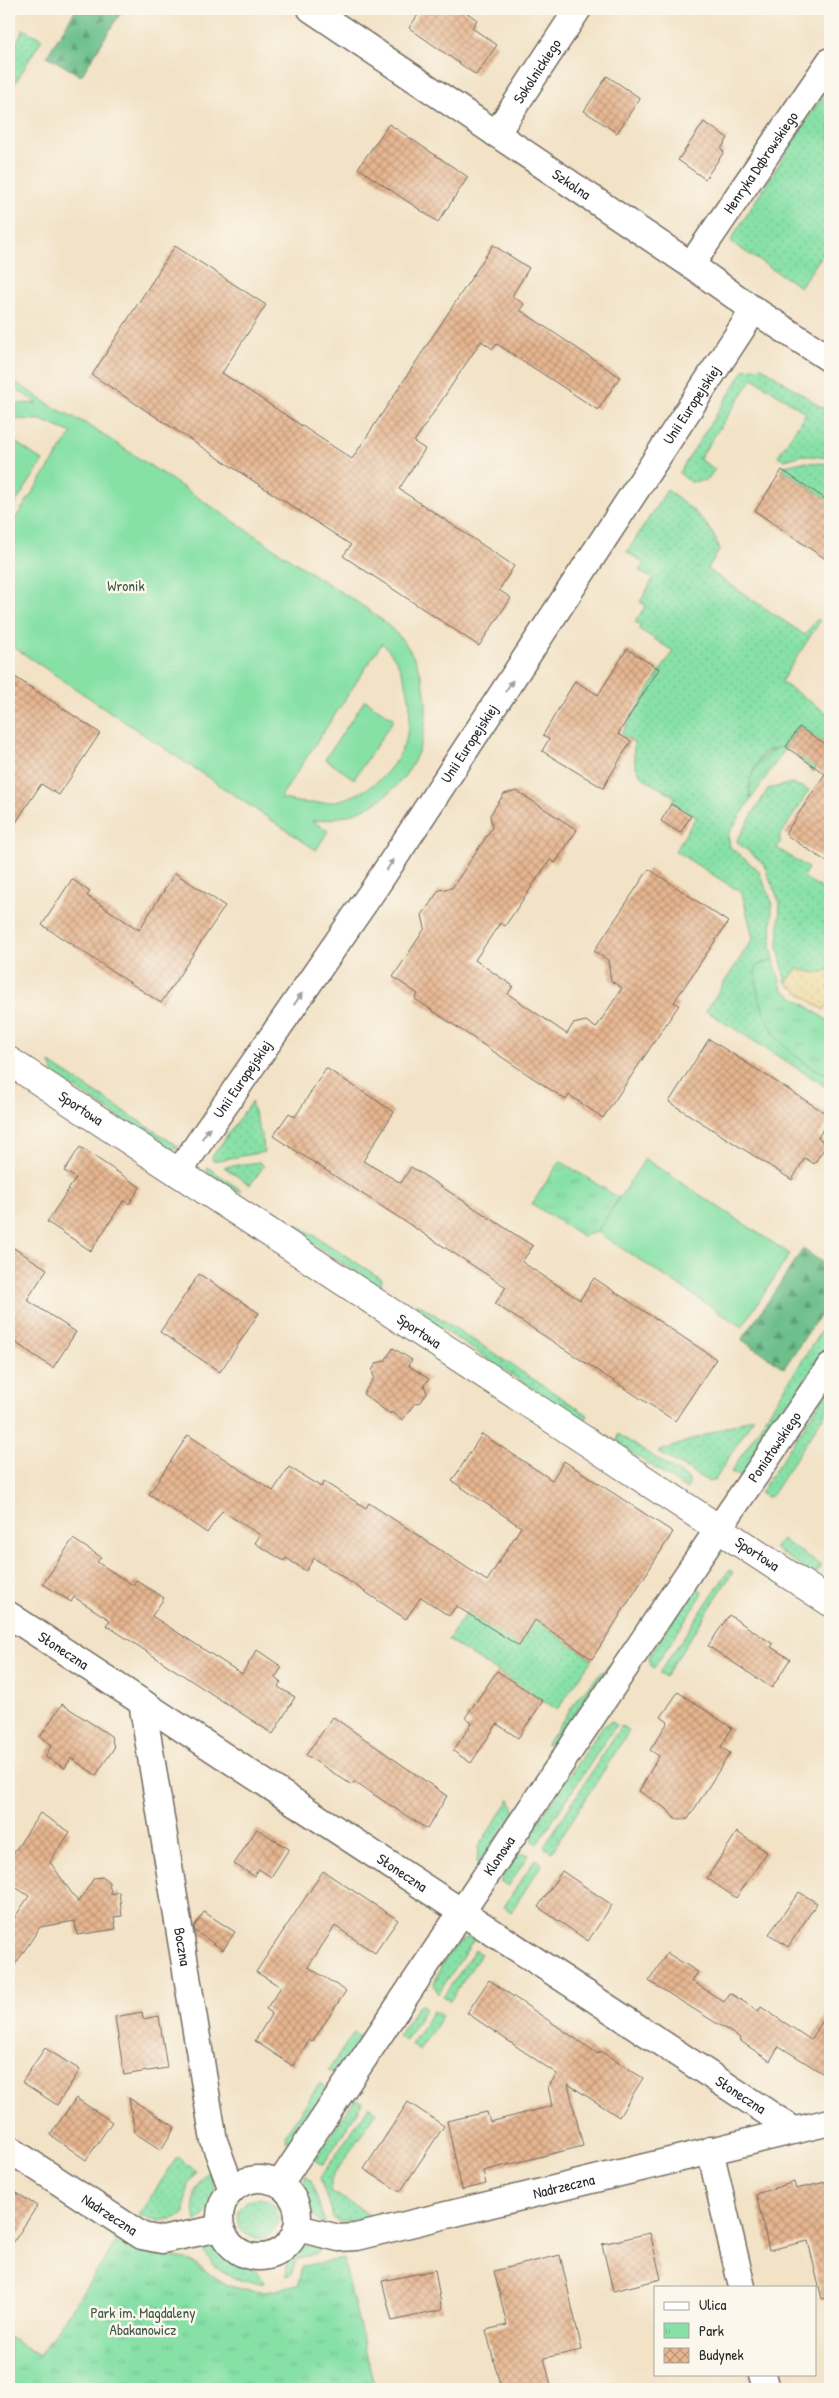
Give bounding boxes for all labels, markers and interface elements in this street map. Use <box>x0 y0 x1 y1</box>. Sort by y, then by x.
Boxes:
street label: Sokolnickiego <box>508 35 566 108</box>
street label: Henryka Dąbrowskiego <box>718 107 803 218</box>
street label: Szkolna <box>548 164 595 205</box>
street label: Unii Europejskiej <box>658 361 725 448</box>
park label: Wronik <box>107 575 145 596</box>
one-way arrow <box>504 679 514 693</box>
street label: Unii Europejskiej <box>435 700 503 787</box>
one-way arrow <box>386 859 395 872</box>
one-way arrow <box>293 992 303 1006</box>
street label: Unii Europejskiej <box>208 1036 277 1122</box>
street label: Sportowa <box>55 1086 107 1130</box>
one-way arrow <box>201 1126 211 1140</box>
street label: Sportowa <box>393 1308 446 1353</box>
street label: Poniatowskiego <box>742 1407 806 1486</box>
street label: Sportowa <box>731 1531 784 1576</box>
street label: Słoneczna <box>34 1626 93 1675</box>
street label: Klonowa <box>478 1832 520 1880</box>
street label: Słoneczna <box>373 1848 432 1897</box>
street label: Boczna <box>169 1926 196 1967</box>
street label: Słoneczna <box>712 2070 770 2119</box>
street label: Nadrzeczna <box>531 2168 597 2204</box>
street label: Nadrzeczna <box>78 2188 142 2240</box>
legend <box>654 2286 816 2376</box>
text: Ulica <box>699 2294 726 2315</box>
park label: Park im. Magdaleny Abakanowicz <box>90 2302 196 2340</box>
text: Park <box>699 2320 724 2341</box>
text: Budynek <box>699 2344 744 2365</box>

